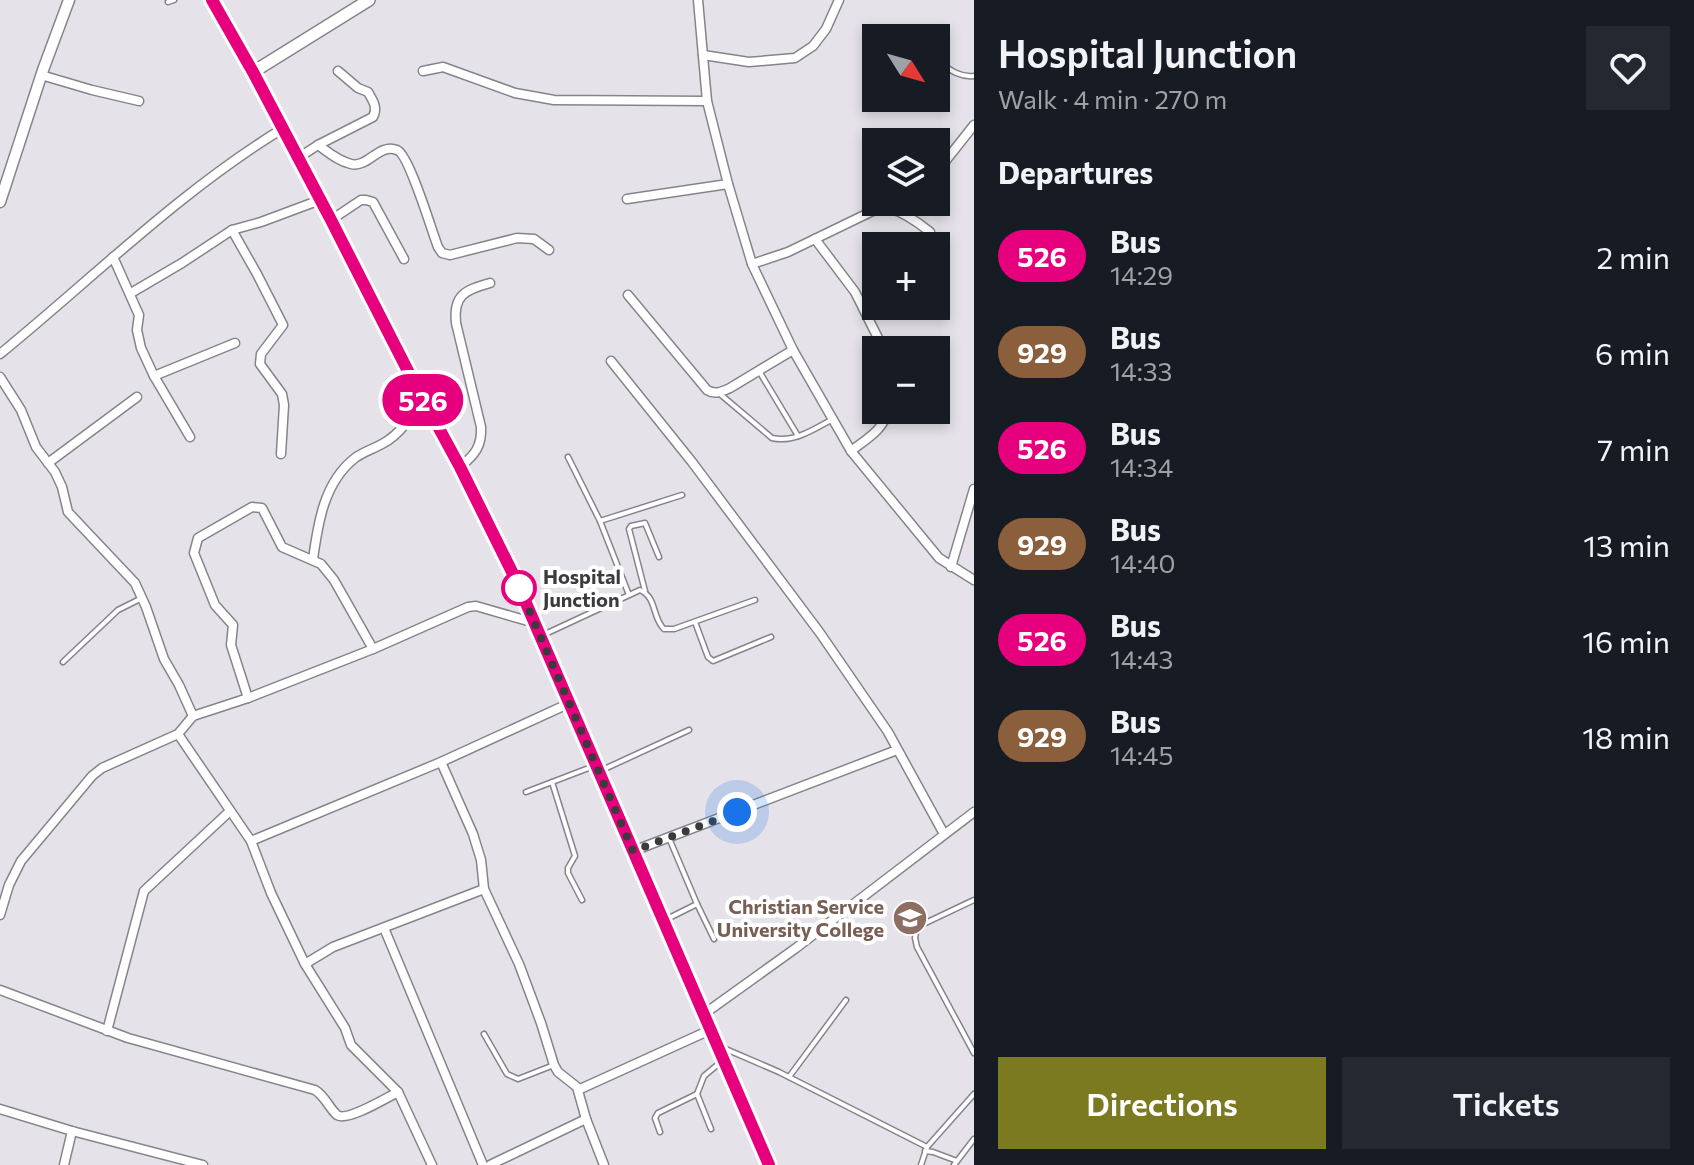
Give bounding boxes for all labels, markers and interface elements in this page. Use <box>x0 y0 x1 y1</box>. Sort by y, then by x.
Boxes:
north arrow <box>862 24 950 112</box>
map controls <box>862 24 950 424</box>
button: heart <box>1586 26 1670 110</box>
text: Hospital Junction <box>998 29 1297 76</box>
text: Walk · 4 min · 270 m <box>998 83 1227 114</box>
button: layers <box>862 128 950 216</box>
text: Departures <box>998 153 1153 190</box>
text: Bus <box>1110 222 1161 259</box>
button: + <box>862 232 950 320</box>
text: 2 min <box>1597 238 1670 275</box>
text: 526 <box>1017 239 1067 273</box>
text: 14:29 <box>1110 259 1173 290</box>
text: Bus <box>1110 318 1161 355</box>
text: 6 min <box>1595 334 1670 371</box>
text: 929 <box>1017 335 1067 369</box>
button: − <box>862 336 950 424</box>
text: 14:33 <box>1110 355 1172 386</box>
line badge: 526 <box>377 374 469 426</box>
text: 526 <box>398 383 448 417</box>
text: Bus <box>1110 414 1161 451</box>
text: 7 min <box>1597 430 1670 467</box>
text: 526 <box>1017 431 1067 465</box>
text: 14:34 <box>1110 451 1173 482</box>
text: Bus <box>1110 510 1161 547</box>
text: 13 min <box>1583 526 1670 563</box>
text: 929 <box>1017 527 1067 561</box>
text: 14:40 <box>1110 547 1175 578</box>
place label: Hospital Junction <box>543 564 621 611</box>
marker: Hospital Junction <box>502 571 536 605</box>
text: Bus <box>1110 606 1161 643</box>
text: 16 min <box>1582 622 1670 659</box>
text: 526 <box>1017 623 1067 657</box>
text: 14:43 <box>1110 643 1173 674</box>
text: Bus <box>1110 702 1161 739</box>
text: 18 min <box>1582 718 1670 755</box>
text: 929 <box>1017 719 1067 753</box>
text: 14:45 <box>1110 739 1173 770</box>
your location <box>717 792 757 832</box>
place label: Christian Service University College <box>717 894 884 941</box>
school or university icon: Christian Service University College <box>891 899 929 937</box>
button: Directions <box>998 1057 1326 1149</box>
button: Tickets <box>1342 1057 1670 1149</box>

